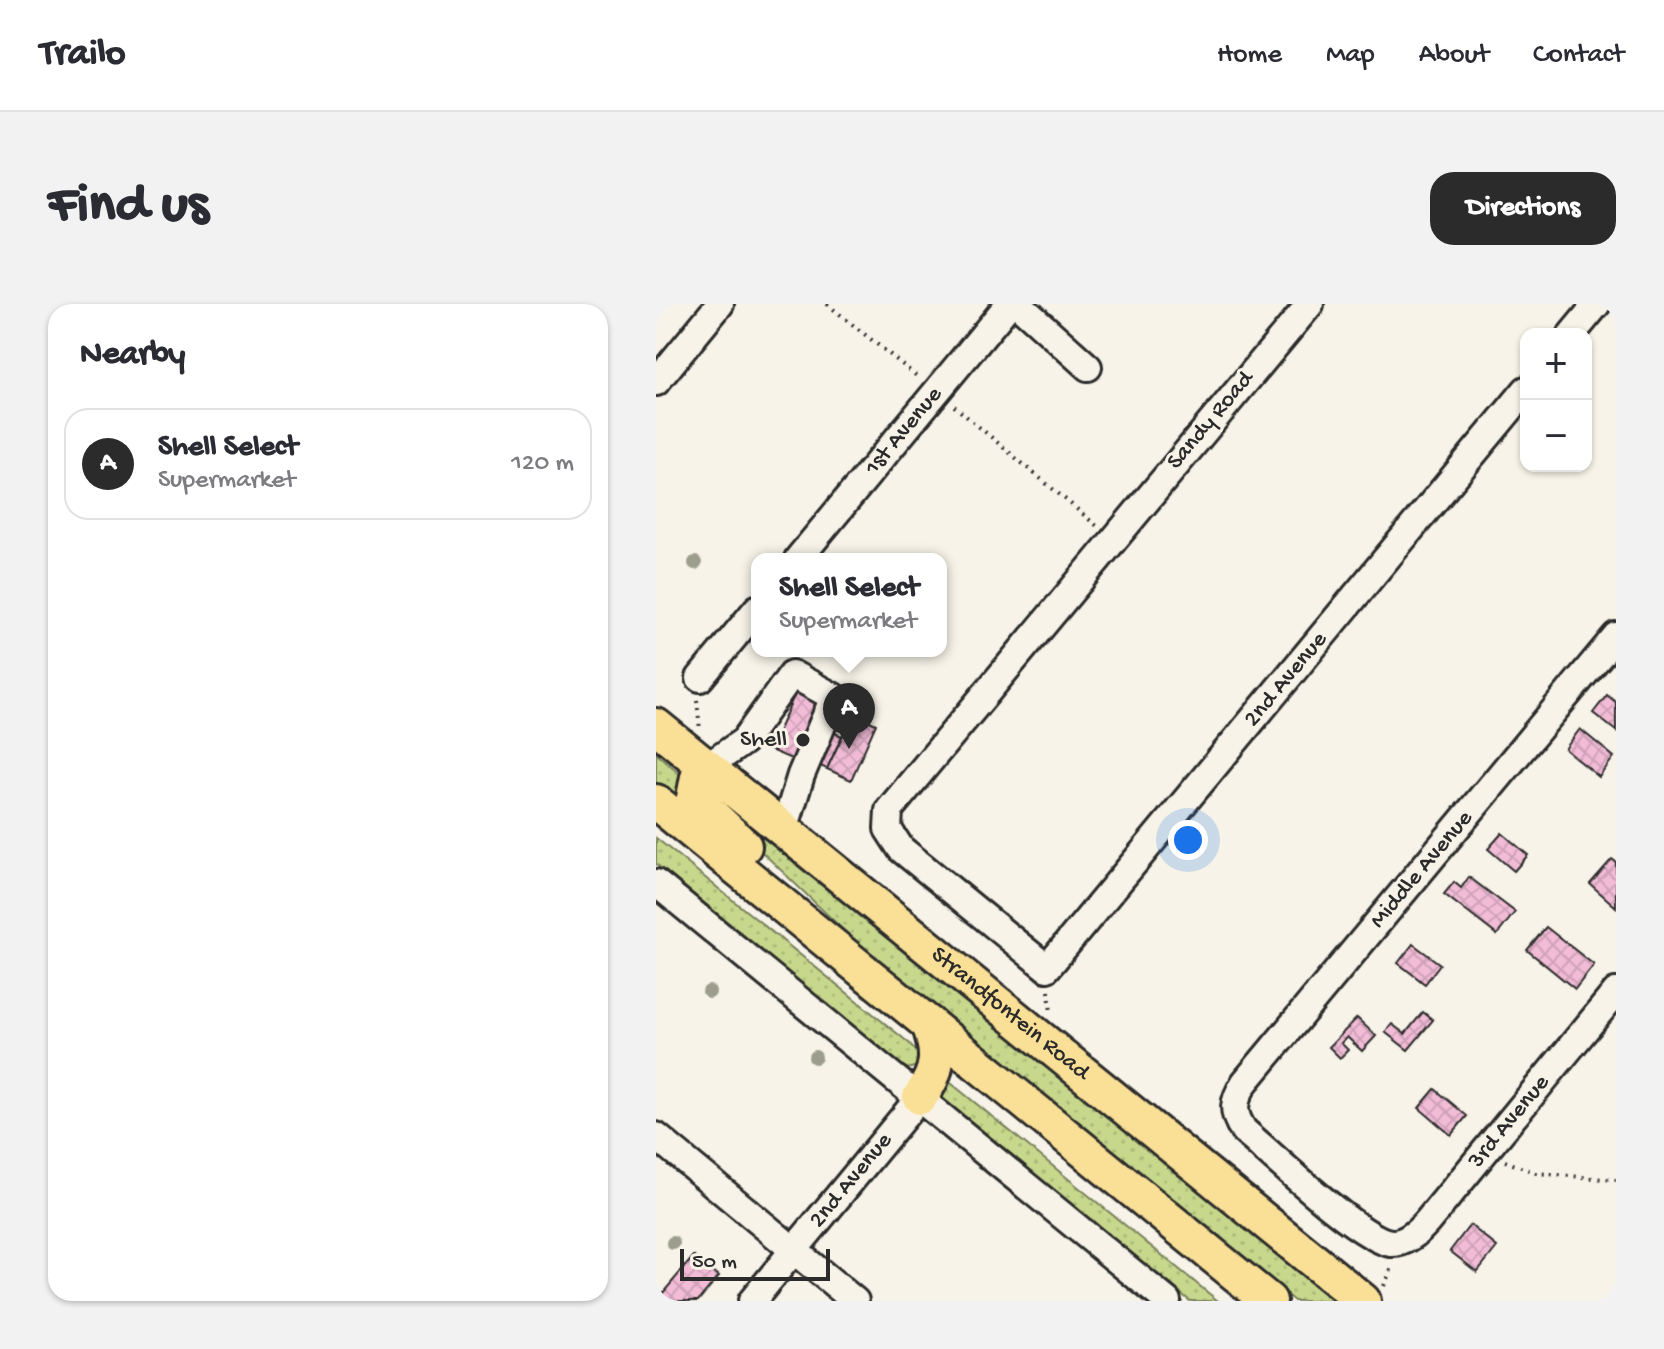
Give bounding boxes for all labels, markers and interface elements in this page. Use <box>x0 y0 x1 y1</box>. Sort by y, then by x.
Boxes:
text: Trailo <box>40 33 126 77</box>
text: Home <box>1217 39 1282 72</box>
text: Map <box>1326 39 1375 72</box>
text: About <box>1419 39 1489 72</box>
text: Contact <box>1533 39 1624 72</box>
button: Directions <box>1430 172 1616 245</box>
text: Find us <box>48 175 208 241</box>
map controls <box>1520 328 1592 472</box>
button: + <box>1520 328 1592 400</box>
text: Nearby <box>80 336 185 376</box>
street label: Sandy Road <box>1161 364 1262 476</box>
street label: 1st Avenue <box>858 380 949 482</box>
button: − <box>1520 400 1592 472</box>
text: Shell Select <box>158 431 298 466</box>
text: A <box>100 449 116 480</box>
text: 120 m <box>511 449 574 480</box>
text: Supermarket <box>158 466 295 497</box>
popup <box>751 553 947 657</box>
text: Shell Select <box>779 572 919 607</box>
text: Supermarket <box>779 607 917 638</box>
street label: 2nd Avenue <box>1238 626 1334 733</box>
pin: A <box>823 683 875 749</box>
place label: Shell <box>740 726 787 755</box>
marker: Shell <box>794 731 812 749</box>
street label: Middle Avenue <box>1364 804 1480 935</box>
your location <box>1168 820 1208 860</box>
street label: Strandfontein Road <box>924 941 1097 1088</box>
street label: 3rd Avenue <box>1462 1069 1557 1176</box>
street label: 2nd Avenue <box>803 1126 899 1234</box>
scale bar <box>680 1245 830 1281</box>
text: 50 m <box>692 1250 737 1276</box>

